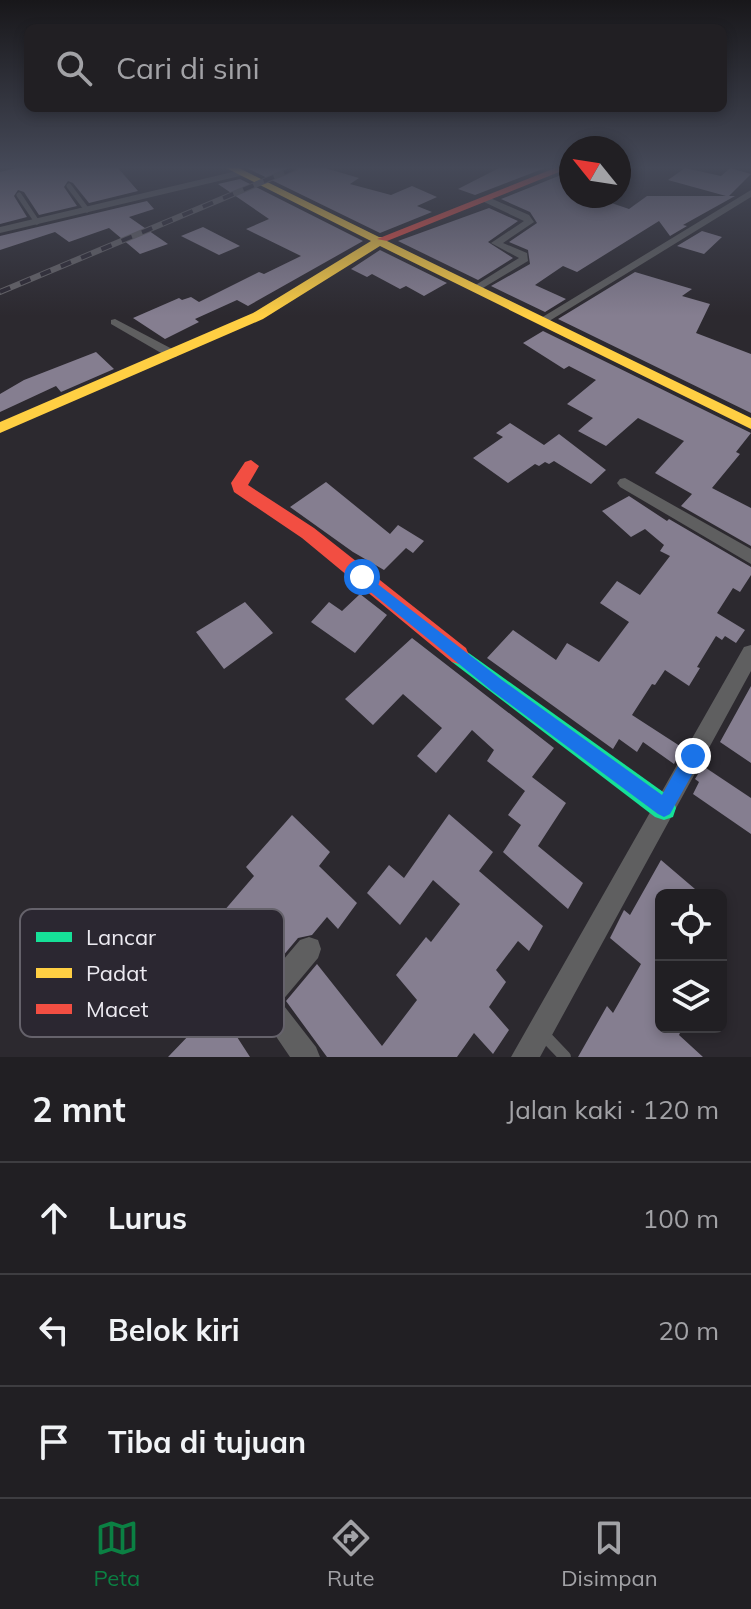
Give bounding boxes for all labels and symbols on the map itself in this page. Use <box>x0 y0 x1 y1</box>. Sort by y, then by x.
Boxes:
north arrow <box>559 136 631 208</box>
route start <box>344 559 380 595</box>
route end <box>675 738 711 774</box>
legend <box>20 909 284 1037</box>
text: Lancar <box>86 923 156 951</box>
text: Padat <box>86 959 147 987</box>
text: Macet <box>86 995 149 1023</box>

